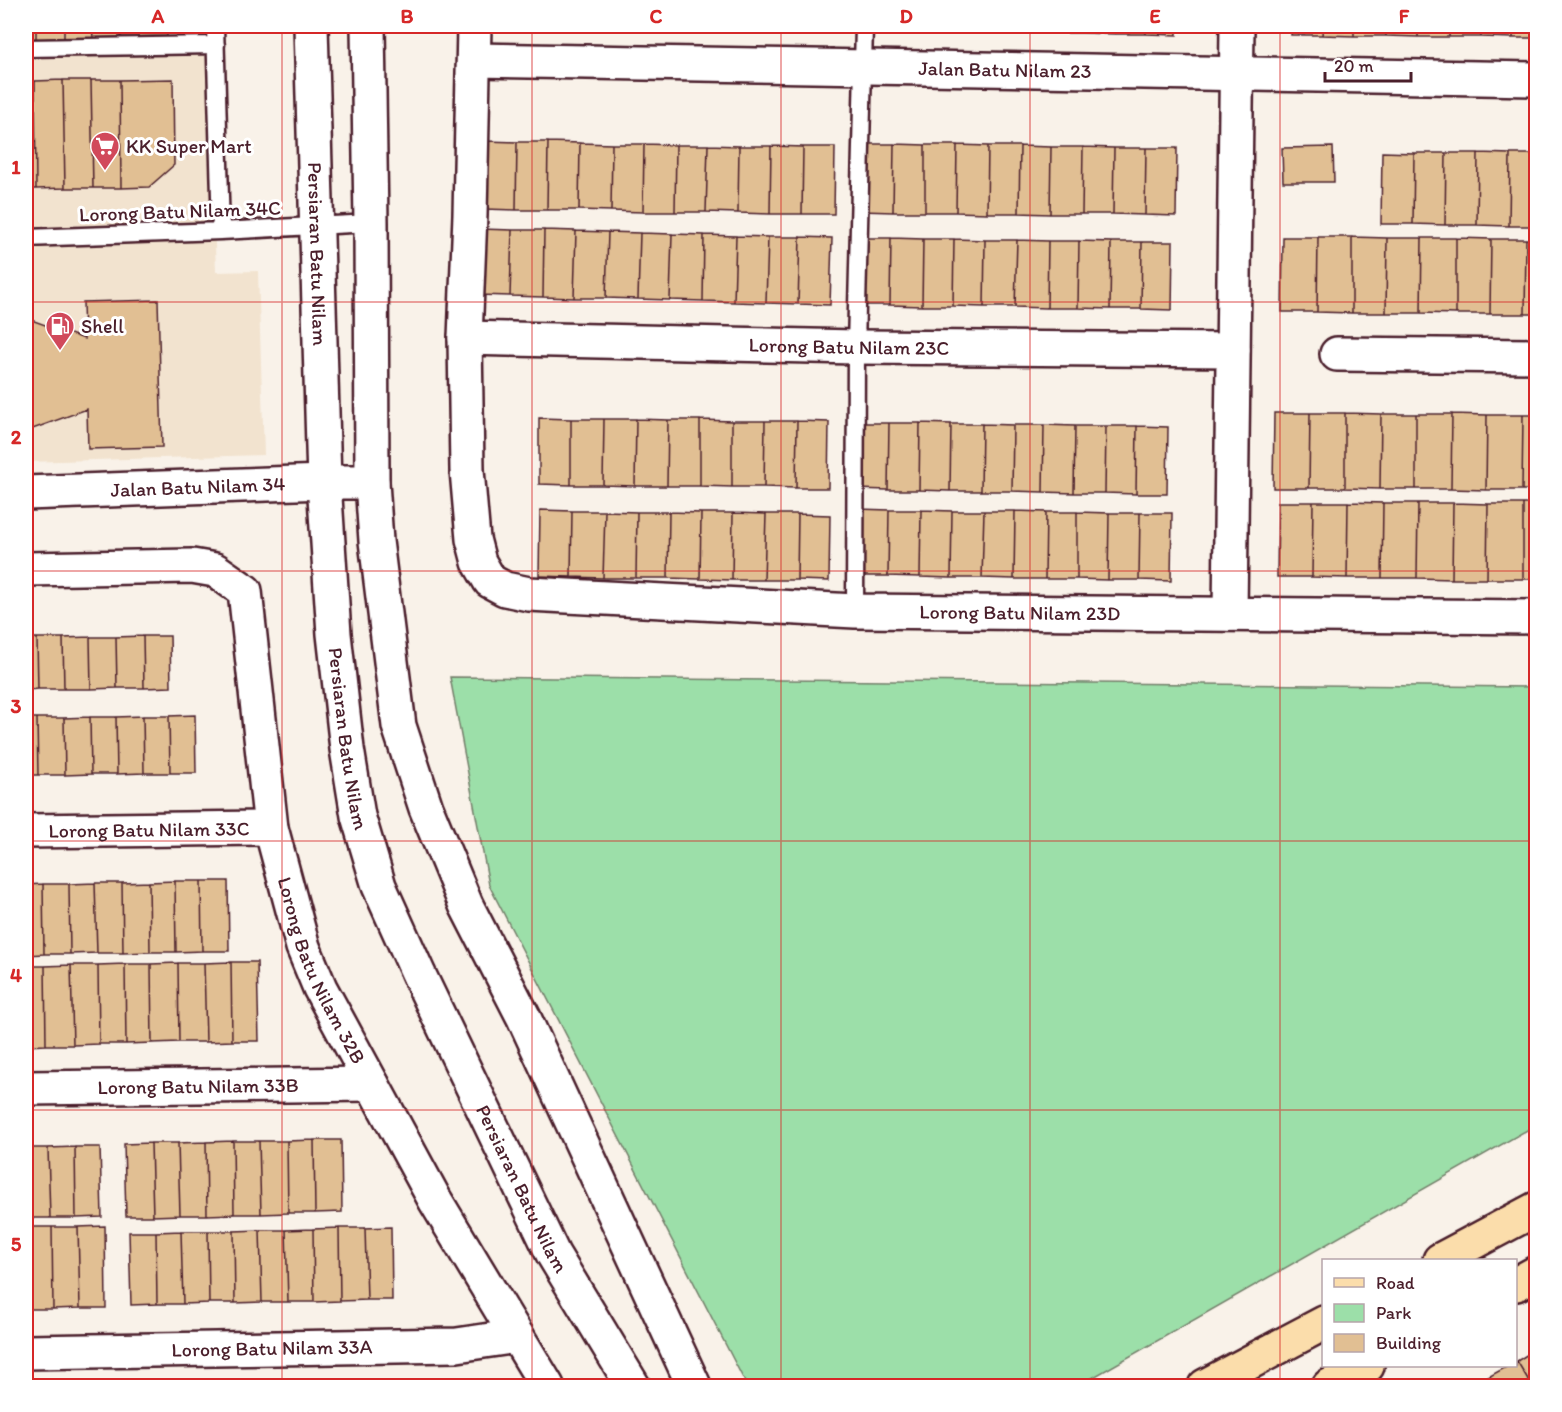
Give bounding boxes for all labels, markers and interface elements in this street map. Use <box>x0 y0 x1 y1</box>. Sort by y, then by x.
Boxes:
text: A <box>151 4 165 28</box>
text: B <box>401 4 414 28</box>
text: C <box>650 4 663 28</box>
text: D <box>899 4 913 28</box>
text: E <box>1149 4 1161 28</box>
text: F <box>1399 4 1410 28</box>
scale bar <box>1325 45 1410 83</box>
text: 20 m <box>1334 55 1374 77</box>
street label: Jalan Batu Nilam 23 <box>918 56 1092 83</box>
supermarket icon: KK Super Mart <box>89 130 121 172</box>
place label: KK Super Mart <box>126 134 252 158</box>
text: 1 <box>11 155 21 179</box>
street label: Persiaran Batu Nilam <box>303 162 332 346</box>
street label: Lorong Batu Nilam 34C <box>79 195 282 227</box>
fuel station icon: Shell <box>44 310 76 352</box>
place label: Shell <box>81 314 124 338</box>
street label: Lorong Batu Nilam 23C <box>748 333 949 360</box>
text: 2 <box>11 425 22 449</box>
street label: Jalan Batu Nilam 34 <box>110 471 286 502</box>
street label: Lorong Batu Nilam 23D <box>919 600 1121 625</box>
street label: Persiaran Batu Nilam <box>324 646 373 833</box>
text: 3 <box>11 694 22 718</box>
street label: Lorong Batu Nilam 33C <box>48 816 250 843</box>
street label: Lorong Batu Nilam 32B <box>273 874 371 1068</box>
text: 4 <box>10 963 22 987</box>
street label: Lorong Batu Nilam 33B <box>97 1073 299 1099</box>
street label: Persiaran Batu Nilam <box>471 1101 573 1277</box>
text: 5 <box>11 1232 22 1256</box>
legend <box>1322 1259 1517 1367</box>
text: Road <box>1376 1272 1415 1294</box>
text: Park <box>1376 1302 1411 1324</box>
text: Building <box>1376 1332 1442 1354</box>
street label: Lorong Batu Nilam 33A <box>171 1334 373 1362</box>

